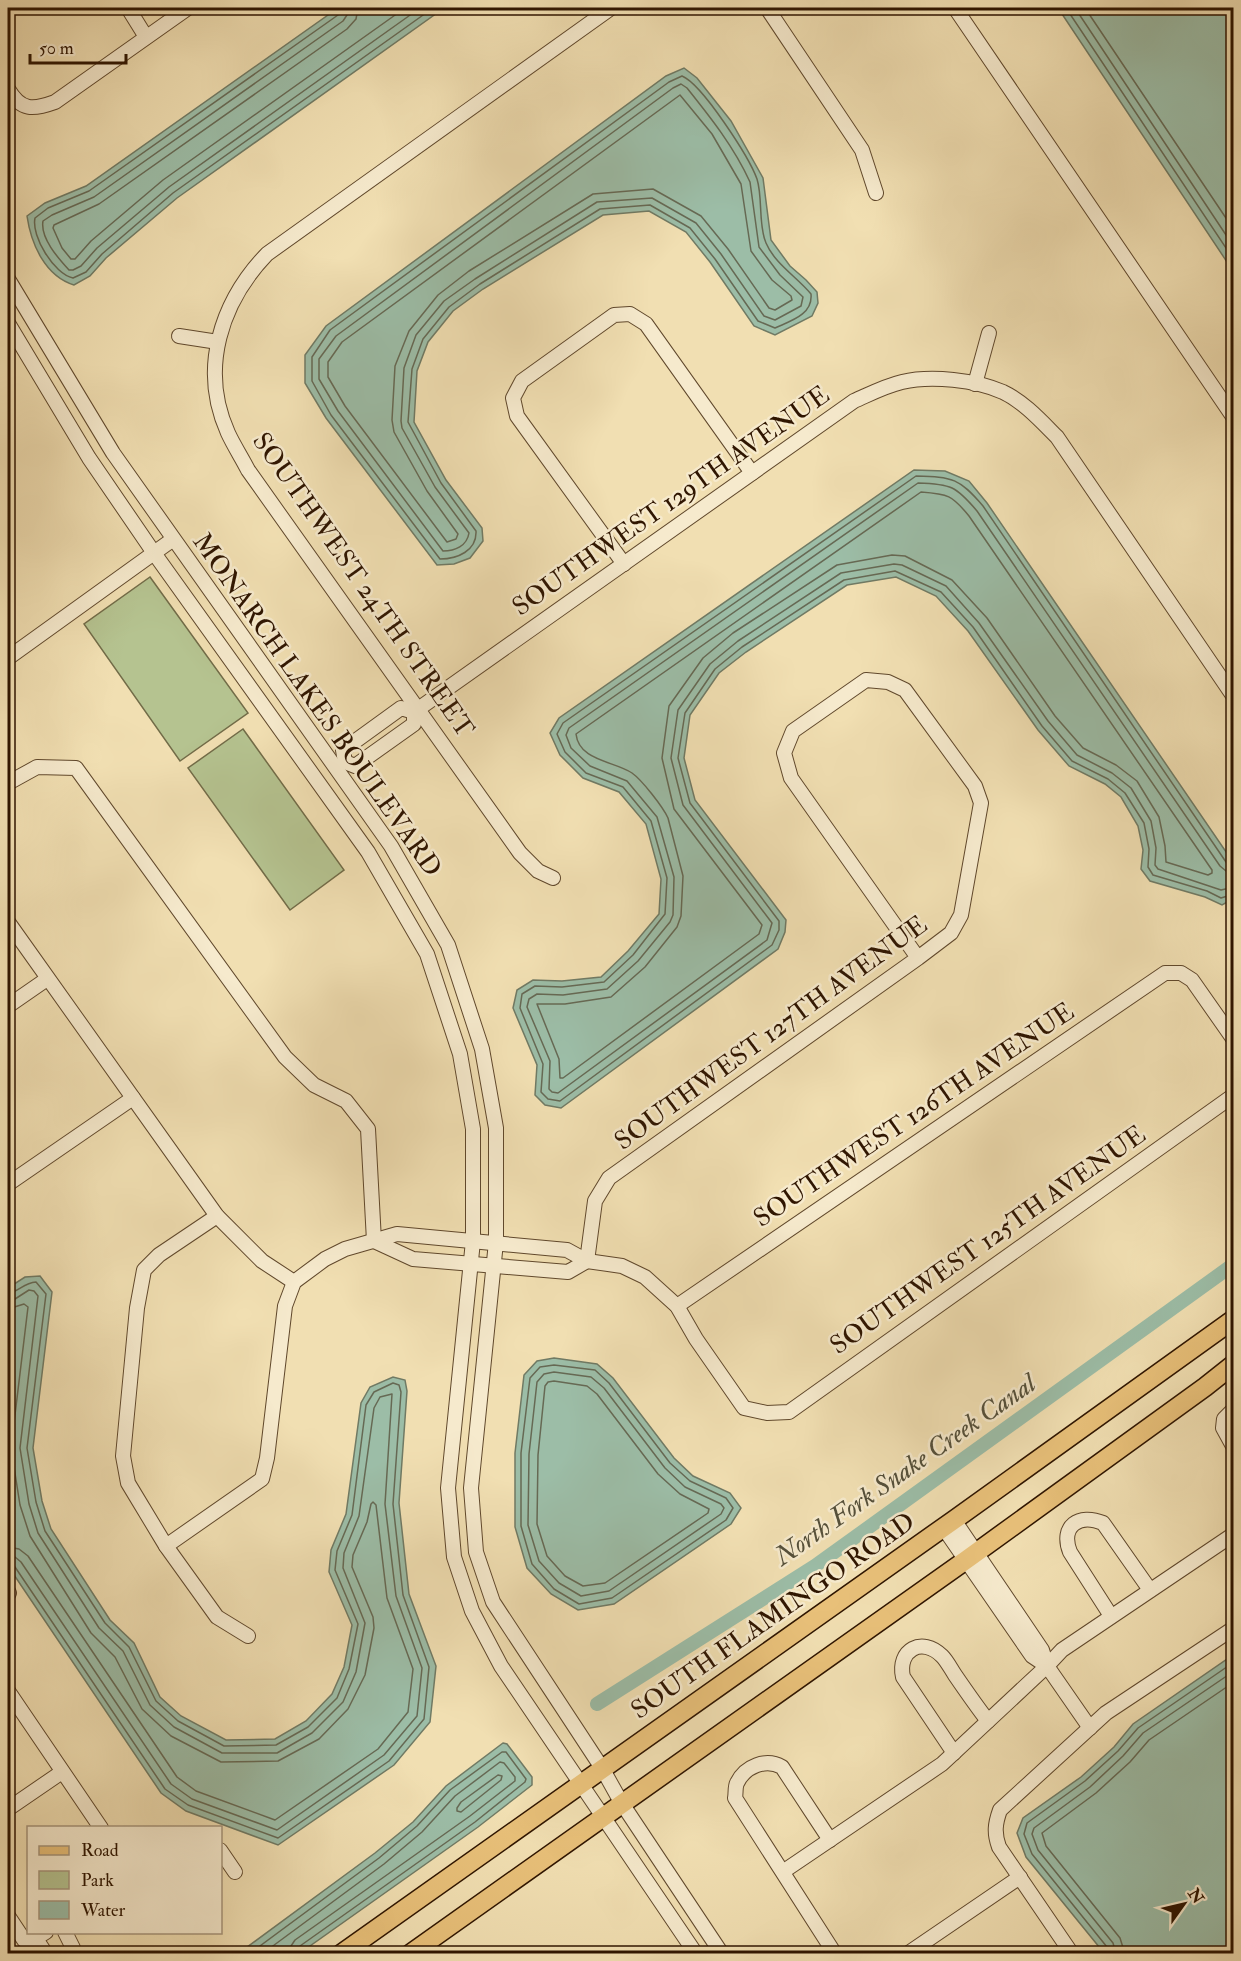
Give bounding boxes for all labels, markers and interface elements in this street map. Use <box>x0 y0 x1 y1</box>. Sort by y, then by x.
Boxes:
scale bar <box>30 27 126 65</box>
text: 50 m <box>39 37 74 60</box>
street label: SOUTHWEST 129TH AVENUE <box>506 379 836 623</box>
street label: SOUTHWEST 24TH STREET <box>245 426 481 744</box>
street label: MONARCH LAKES BOULEVARD <box>186 527 448 883</box>
street label: SOUTHWEST 127TH AVENUE <box>609 909 933 1157</box>
street label: SOUTHWEST 126TH AVENUE <box>748 996 1080 1234</box>
street label: SOUTHWEST 125TH AVENUE <box>824 1119 1152 1361</box>
water label: North Fork Snake Creek Canal <box>766 1366 1044 1574</box>
street label: SOUTH FLAMINGO ROAD <box>625 1506 921 1726</box>
legend <box>27 1826 222 1934</box>
text: Road <box>81 1839 119 1862</box>
text: Park <box>81 1869 114 1892</box>
north arrow <box>1154 1874 1214 1934</box>
text: N <box>1183 1884 1208 1908</box>
text: Water <box>80 1899 125 1922</box>

